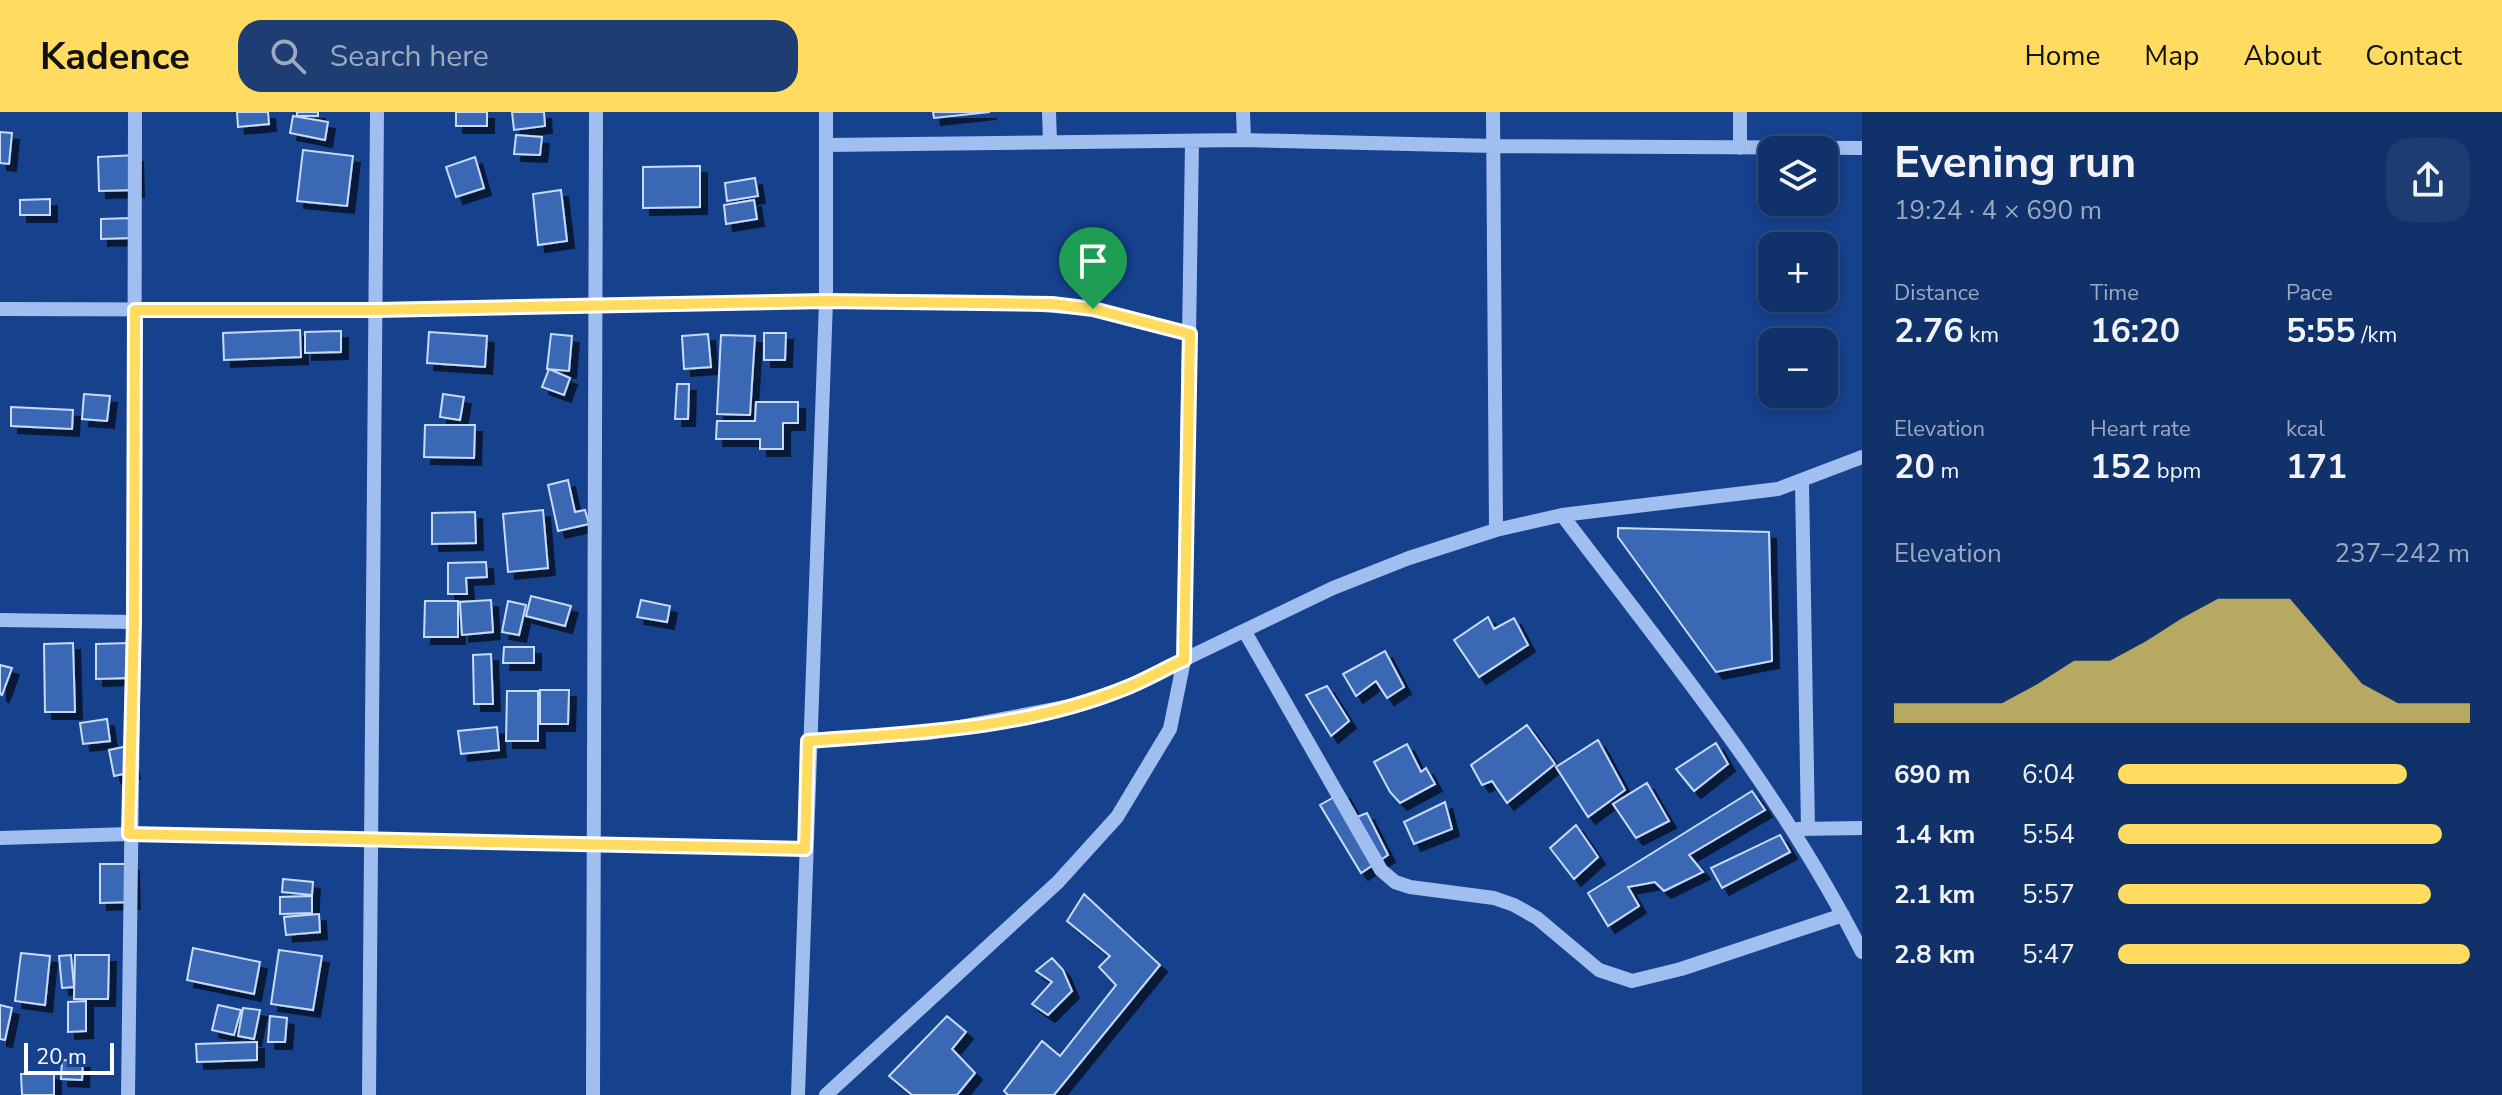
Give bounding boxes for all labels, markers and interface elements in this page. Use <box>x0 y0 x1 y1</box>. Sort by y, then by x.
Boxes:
search box <box>238 20 798 92</box>
text: Kadence <box>40 31 190 82</box>
icon: search <box>266 34 310 78</box>
text: Search here <box>330 36 489 77</box>
text: Home <box>2025 37 2100 75</box>
text: Map <box>2144 37 2199 75</box>
text: About <box>2243 37 2321 75</box>
text: Contact <box>2365 37 2462 75</box>
text: Evening run <box>1894 133 2136 193</box>
map controls <box>1758 136 1838 408</box>
button: layers <box>1758 136 1838 216</box>
button: share <box>2386 138 2470 222</box>
text: 19:24 · 4 × 690 m <box>1894 193 2102 228</box>
pin <box>1059 227 1127 309</box>
button: + <box>1758 232 1838 312</box>
icon: arrive <box>1071 239 1115 283</box>
text: Distance <box>1894 278 1979 308</box>
text: Time <box>2090 278 2139 308</box>
text: Pace <box>2286 278 2333 308</box>
text: 2.76 <box>1894 308 1964 354</box>
text: 16:20 <box>2090 308 2180 354</box>
text: 5:55 <box>2286 308 2356 354</box>
text: km <box>1964 320 1999 350</box>
text: /km <box>2356 320 2397 350</box>
button: − <box>1758 328 1838 408</box>
text: Elevation <box>1894 414 1985 444</box>
text: Heart rate <box>2090 414 2191 444</box>
text: kcal <box>2286 414 2325 444</box>
text: 20 <box>1894 444 1935 490</box>
text: 152 <box>2090 444 2151 490</box>
text: 171 <box>2286 444 2347 490</box>
text: m <box>1935 456 1959 486</box>
text: bpm <box>2151 456 2201 486</box>
text: Elevation <box>1894 536 2002 571</box>
text: 237–242 m <box>2334 536 2470 571</box>
text: 690 m <box>1894 757 1971 792</box>
text: 6:04 <box>2022 757 2075 792</box>
text: 1.4 km <box>1894 817 1975 852</box>
text: 5:54 <box>2022 817 2075 852</box>
text: 2.1 km <box>1894 877 1975 912</box>
text: 5:57 <box>2022 877 2075 912</box>
text: 2.8 km <box>1894 937 1975 972</box>
text: 5:47 <box>2022 937 2075 972</box>
scale bar <box>24 1039 114 1075</box>
text: 20 m <box>36 1042 87 1072</box>

